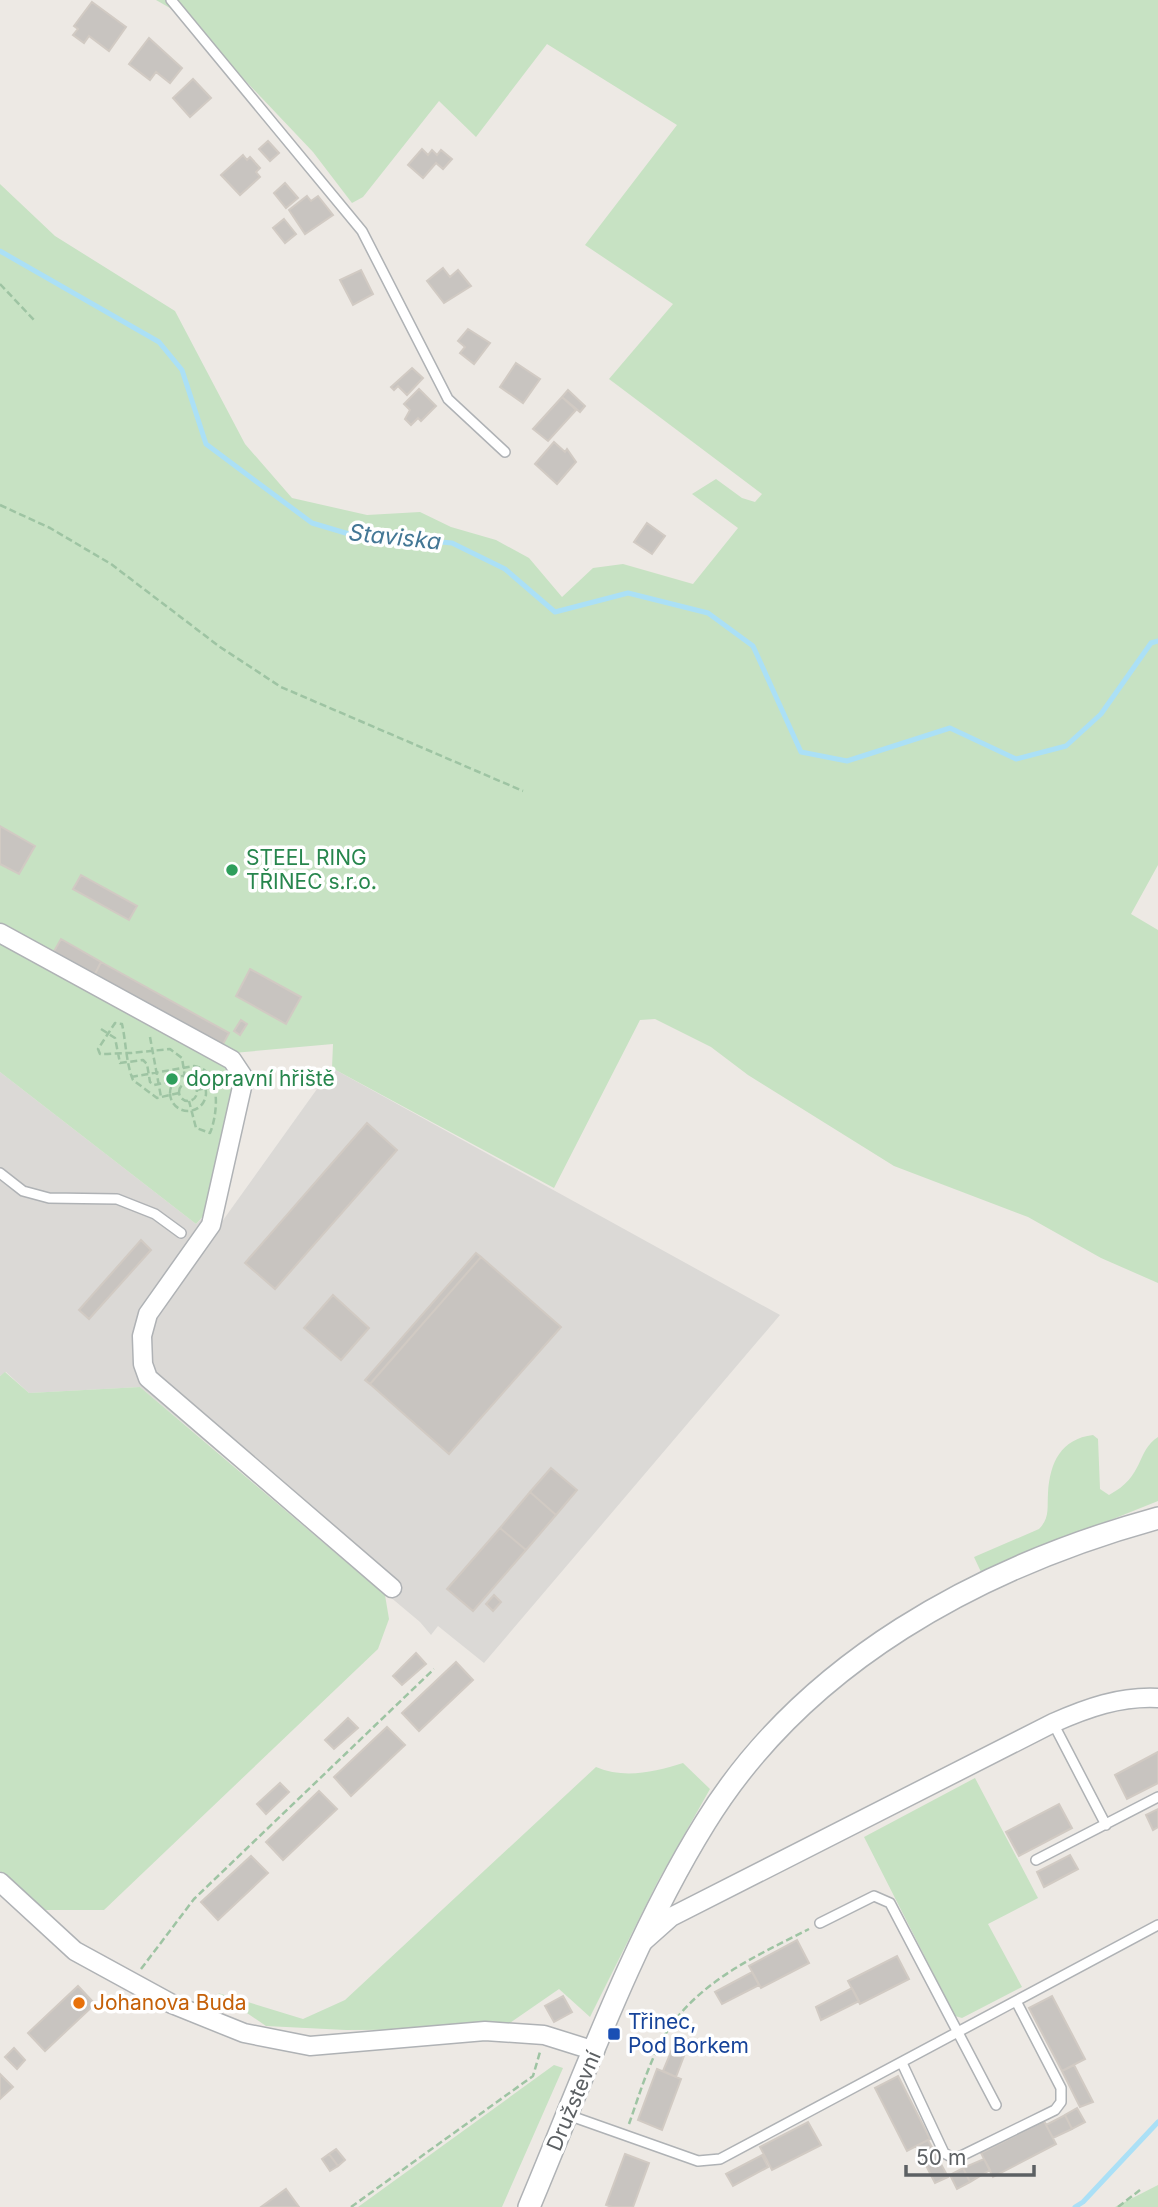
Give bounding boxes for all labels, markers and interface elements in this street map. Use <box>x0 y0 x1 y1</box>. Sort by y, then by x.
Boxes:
water label: Staviska <box>347 518 443 556</box>
place label: STEEL RING TŘINEC s.r.o. <box>246 845 377 894</box>
marker: STEEL RING TŘINEC s.r.o. <box>224 862 240 878</box>
place label: dopravní hřiště <box>186 1066 335 1091</box>
marker: dopravní hřiště <box>164 1071 180 1087</box>
place label: Johanova Buda <box>93 1990 247 2015</box>
marker: Johanova Buda <box>71 1995 87 2011</box>
place label: Třinec, Pod Borkem <box>628 2009 749 2058</box>
marker: Třinec, Pod Borkem <box>606 2026 622 2042</box>
street label: Družstevní <box>541 2046 606 2154</box>
scale bar <box>906 2134 1034 2178</box>
text: 50 m <box>916 2145 966 2170</box>

